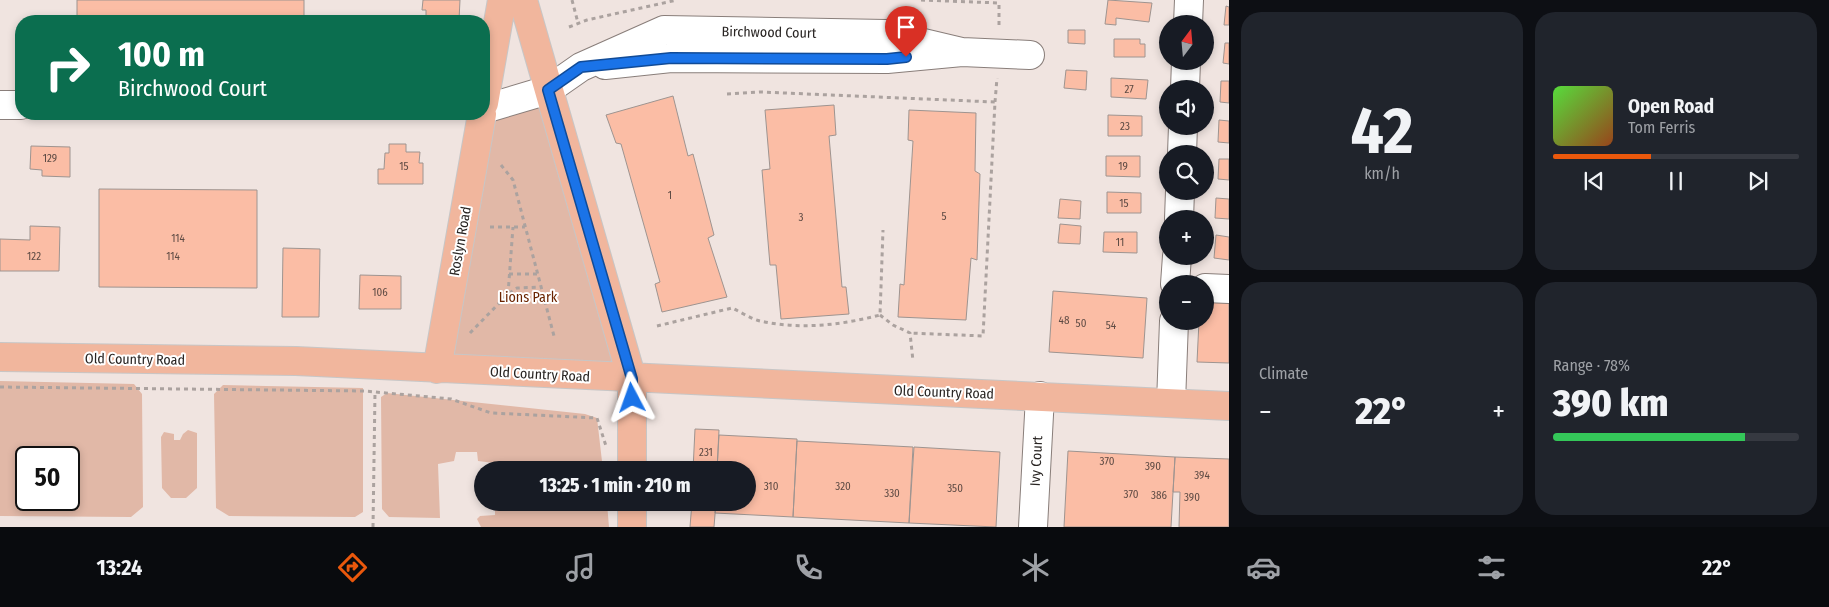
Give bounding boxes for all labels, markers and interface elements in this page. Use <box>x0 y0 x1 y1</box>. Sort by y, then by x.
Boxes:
pin <box>885 6 927 57</box>
icon: arrive <box>892 13 920 41</box>
north arrow <box>1159 15 1214 70</box>
map controls <box>1159 15 1214 330</box>
street label: Birchwood Court <box>721 23 817 42</box>
text: 100 m <box>118 33 205 75</box>
icon: right <box>35 35 100 100</box>
text: Birchwood Court <box>118 75 267 102</box>
button: sound <box>1159 80 1214 135</box>
house number: 27 <box>1124 83 1134 96</box>
text: 42 <box>1351 92 1413 170</box>
text: Open Road <box>1628 95 1714 118</box>
text: Tom Ferris <box>1628 118 1695 137</box>
house number: 23 <box>1120 120 1130 133</box>
button: search <box>1159 145 1214 200</box>
house number: 129 <box>43 152 57 165</box>
house number: 15 <box>399 160 409 173</box>
house number: 19 <box>1118 160 1128 173</box>
text: km/h <box>1364 164 1400 183</box>
icon: previous <box>1580 167 1608 195</box>
icon: pause <box>1662 167 1690 195</box>
icon: next <box>1744 167 1772 195</box>
house number: 1 <box>668 189 672 202</box>
house number: 15 <box>1119 197 1129 210</box>
street label: Roslyn Road <box>446 205 475 277</box>
house number: 5 <box>941 210 947 223</box>
button: + <box>1159 210 1214 265</box>
house number: 3 <box>799 211 804 224</box>
house number: 114 <box>171 232 186 245</box>
house number: 11 <box>1116 236 1124 249</box>
house number: 122 <box>27 250 41 263</box>
house number: 114 <box>166 250 181 263</box>
button: − <box>1159 275 1214 330</box>
house number: 106 <box>372 286 388 299</box>
park label: Lions Park <box>499 289 558 306</box>
house number: 48 <box>1059 314 1070 327</box>
house number: 50 <box>1076 317 1087 330</box>
house number: 54 <box>1106 319 1117 332</box>
street label: Old Country Road <box>85 350 185 369</box>
text: Range · 78% <box>1553 356 1630 375</box>
street label: Old Country Road <box>490 363 590 386</box>
text: Climate <box>1259 364 1308 383</box>
position arrow <box>605 371 657 423</box>
text: 390 km <box>1553 380 1668 426</box>
street label: Old Country Road <box>894 382 994 403</box>
text: 22° <box>1355 388 1409 434</box>
text: − <box>1259 395 1272 428</box>
text: + <box>1492 395 1505 428</box>
street label: Ivy Court <box>1027 435 1046 487</box>
speed limit sign: 50 <box>15 446 80 511</box>
house number: 231 <box>699 446 713 459</box>
house number: 370 <box>1100 455 1115 468</box>
house number: 390 <box>1145 460 1161 473</box>
house number: 394 <box>1194 469 1210 482</box>
text: 13:25 · 1 min · 210 m <box>539 474 691 497</box>
house number: 310 <box>764 480 779 493</box>
house number: 320 <box>835 480 851 493</box>
house number: 350 <box>947 482 963 495</box>
house number: 330 <box>884 487 900 500</box>
house number: 370 <box>1124 488 1139 501</box>
house number: 386 <box>1151 489 1168 502</box>
house number: 390 <box>1184 491 1200 504</box>
icon: directions <box>335 550 370 585</box>
icon: music <box>563 550 598 585</box>
icon: phone <box>791 550 826 585</box>
icon: climate <box>1018 550 1053 585</box>
icon: car <box>1246 550 1281 585</box>
icon: filters <box>1474 550 1509 585</box>
text: 13:24 <box>96 554 142 581</box>
text: 22° <box>1702 554 1733 581</box>

